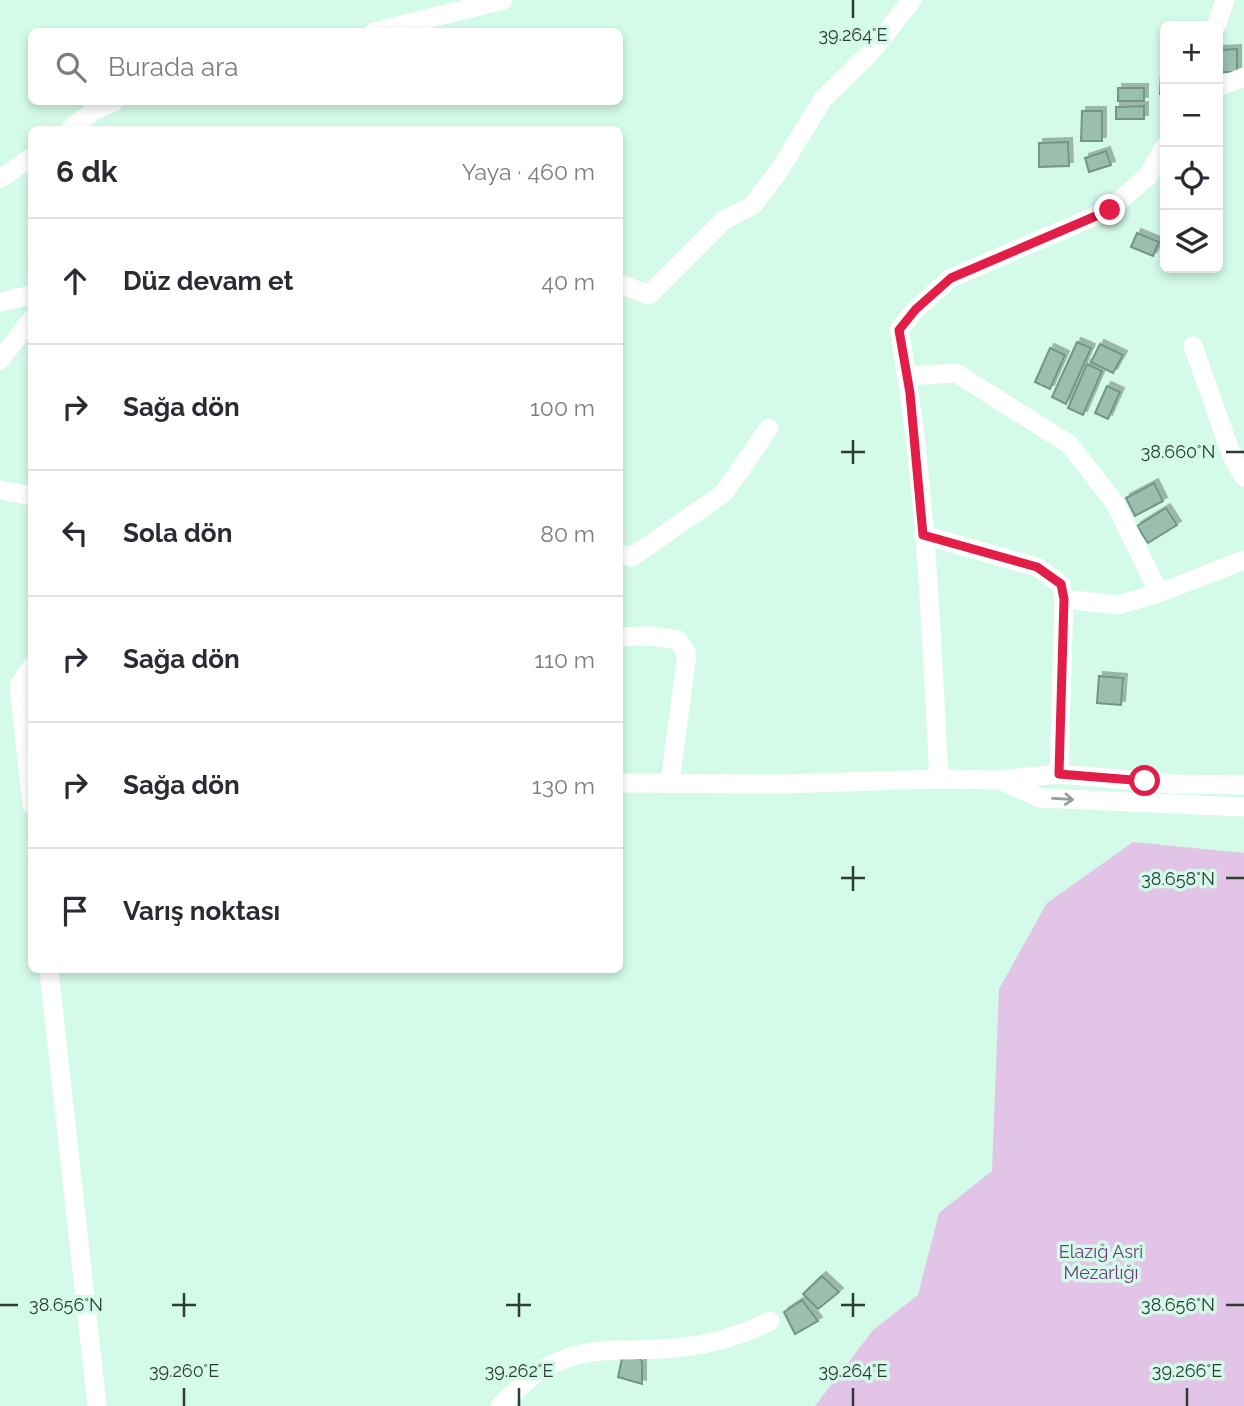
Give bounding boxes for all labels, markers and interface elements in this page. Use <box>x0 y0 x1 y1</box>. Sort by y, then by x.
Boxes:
map controls <box>1160 21 1223 273</box>
button: + <box>1160 21 1223 84</box>
text: 39.264°E <box>818 24 888 45</box>
search box <box>28 28 623 105</box>
icon: search <box>52 48 90 86</box>
text: Burada ara <box>108 52 238 82</box>
button: − <box>1160 84 1223 147</box>
button: locate <box>1160 147 1223 210</box>
text: 6 dk <box>56 154 118 189</box>
text: Yaya · 460 m <box>462 158 595 185</box>
route end <box>1094 194 1125 225</box>
button: layers <box>1160 210 1223 273</box>
icon: ahead <box>56 262 94 300</box>
text: Düz devam et <box>123 266 293 296</box>
text: 40 m <box>541 268 595 295</box>
icon: right <box>56 388 94 426</box>
text: Sağa dön <box>123 392 240 422</box>
text: 100 m <box>530 394 595 421</box>
text: 38.660°N <box>1141 441 1215 462</box>
icon: left <box>56 514 94 552</box>
text: Sola dön <box>123 518 232 548</box>
text: 80 m <box>540 520 595 547</box>
icon: right <box>56 640 94 678</box>
text: Sağa dön <box>123 644 240 674</box>
text: 110 m <box>534 646 595 673</box>
route start <box>1129 765 1160 796</box>
icon: right <box>56 766 94 804</box>
text: Sağa dön <box>123 770 240 800</box>
text: 130 m <box>532 772 595 799</box>
one-way arrow <box>1052 793 1075 806</box>
text: 38.658°N <box>1141 868 1215 889</box>
icon: arrive <box>56 892 94 930</box>
text: Varış noktası <box>123 896 280 926</box>
park label: Elazığ Asri Mezarlığı <box>1059 1241 1143 1283</box>
text: 38.656°N <box>29 1294 103 1315</box>
text: 38.656°N <box>1141 1294 1215 1315</box>
text: 39.260°E <box>149 1360 219 1381</box>
text: 39.262°E <box>485 1360 553 1381</box>
text: 39.264°E <box>818 1360 888 1381</box>
text: 39.266°E <box>1152 1360 1222 1381</box>

